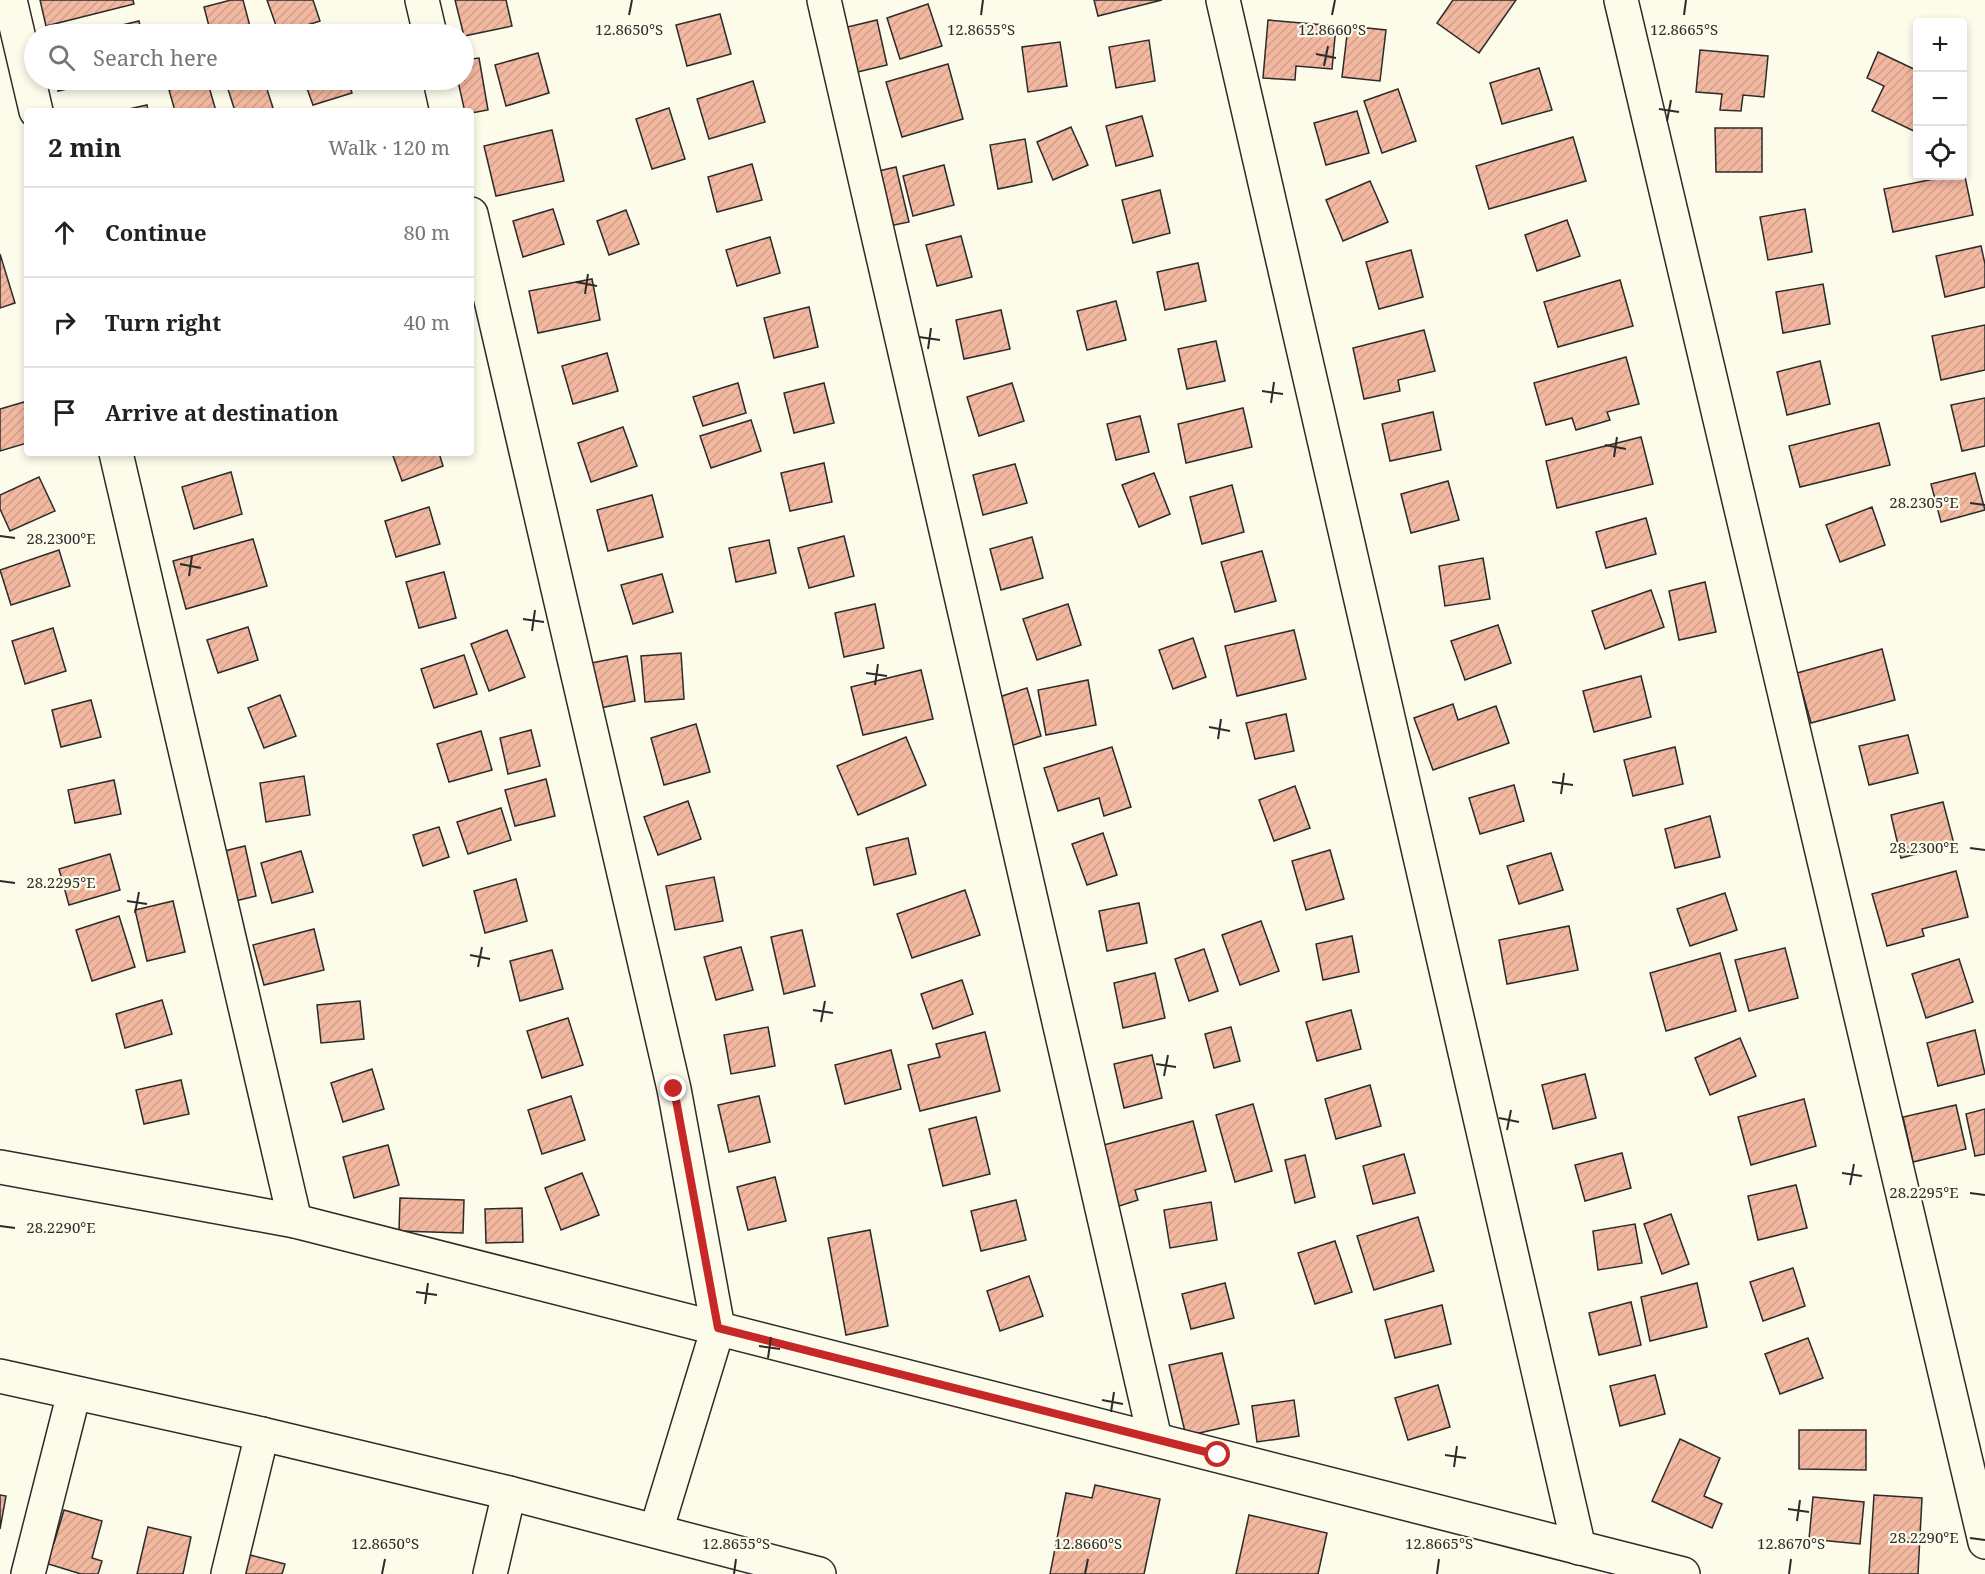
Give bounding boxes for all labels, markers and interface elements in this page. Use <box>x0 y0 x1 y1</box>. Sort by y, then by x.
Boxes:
map controls <box>1913 18 1967 180</box>
button: + <box>1913 18 1967 72</box>
text: 12.8650°S <box>595 19 663 39</box>
text: 12.8655°S <box>947 19 1015 39</box>
text: 12.8660°S <box>1298 19 1366 39</box>
text: 12.8665°S <box>1650 19 1718 39</box>
search box <box>24 24 474 90</box>
icon: search <box>45 41 78 74</box>
text: Search here <box>93 42 218 72</box>
button: − <box>1913 72 1967 126</box>
button: locate <box>1913 126 1967 180</box>
text: 2 min <box>48 129 122 165</box>
text: Walk · 120 m <box>328 134 450 161</box>
icon: ahead <box>48 216 81 249</box>
text: Continue <box>105 217 207 247</box>
text: 80 m <box>404 219 450 246</box>
icon: right <box>48 306 81 339</box>
text: Turn right <box>105 307 221 337</box>
text: 40 m <box>404 309 450 336</box>
icon: arrive <box>48 396 81 429</box>
text: Arrive at destination <box>105 397 339 427</box>
text: 28.2305°E <box>1889 492 1959 512</box>
text: 28.2300°E <box>26 528 96 548</box>
text: 28.2300°E <box>1889 837 1959 857</box>
text: 28.2295°E <box>26 872 96 892</box>
route end <box>660 1075 686 1101</box>
text: 28.2295°E <box>1889 1182 1959 1202</box>
text: 28.2290°E <box>26 1217 96 1237</box>
route start <box>1204 1441 1230 1467</box>
text: 28.2290°E <box>1889 1527 1959 1547</box>
text: 12.8650°S <box>351 1533 419 1553</box>
text: 12.8655°S <box>702 1533 770 1553</box>
text: 12.8660°S <box>1054 1533 1122 1553</box>
text: 12.8665°S <box>1405 1533 1473 1553</box>
text: 12.8670°S <box>1757 1533 1825 1553</box>

